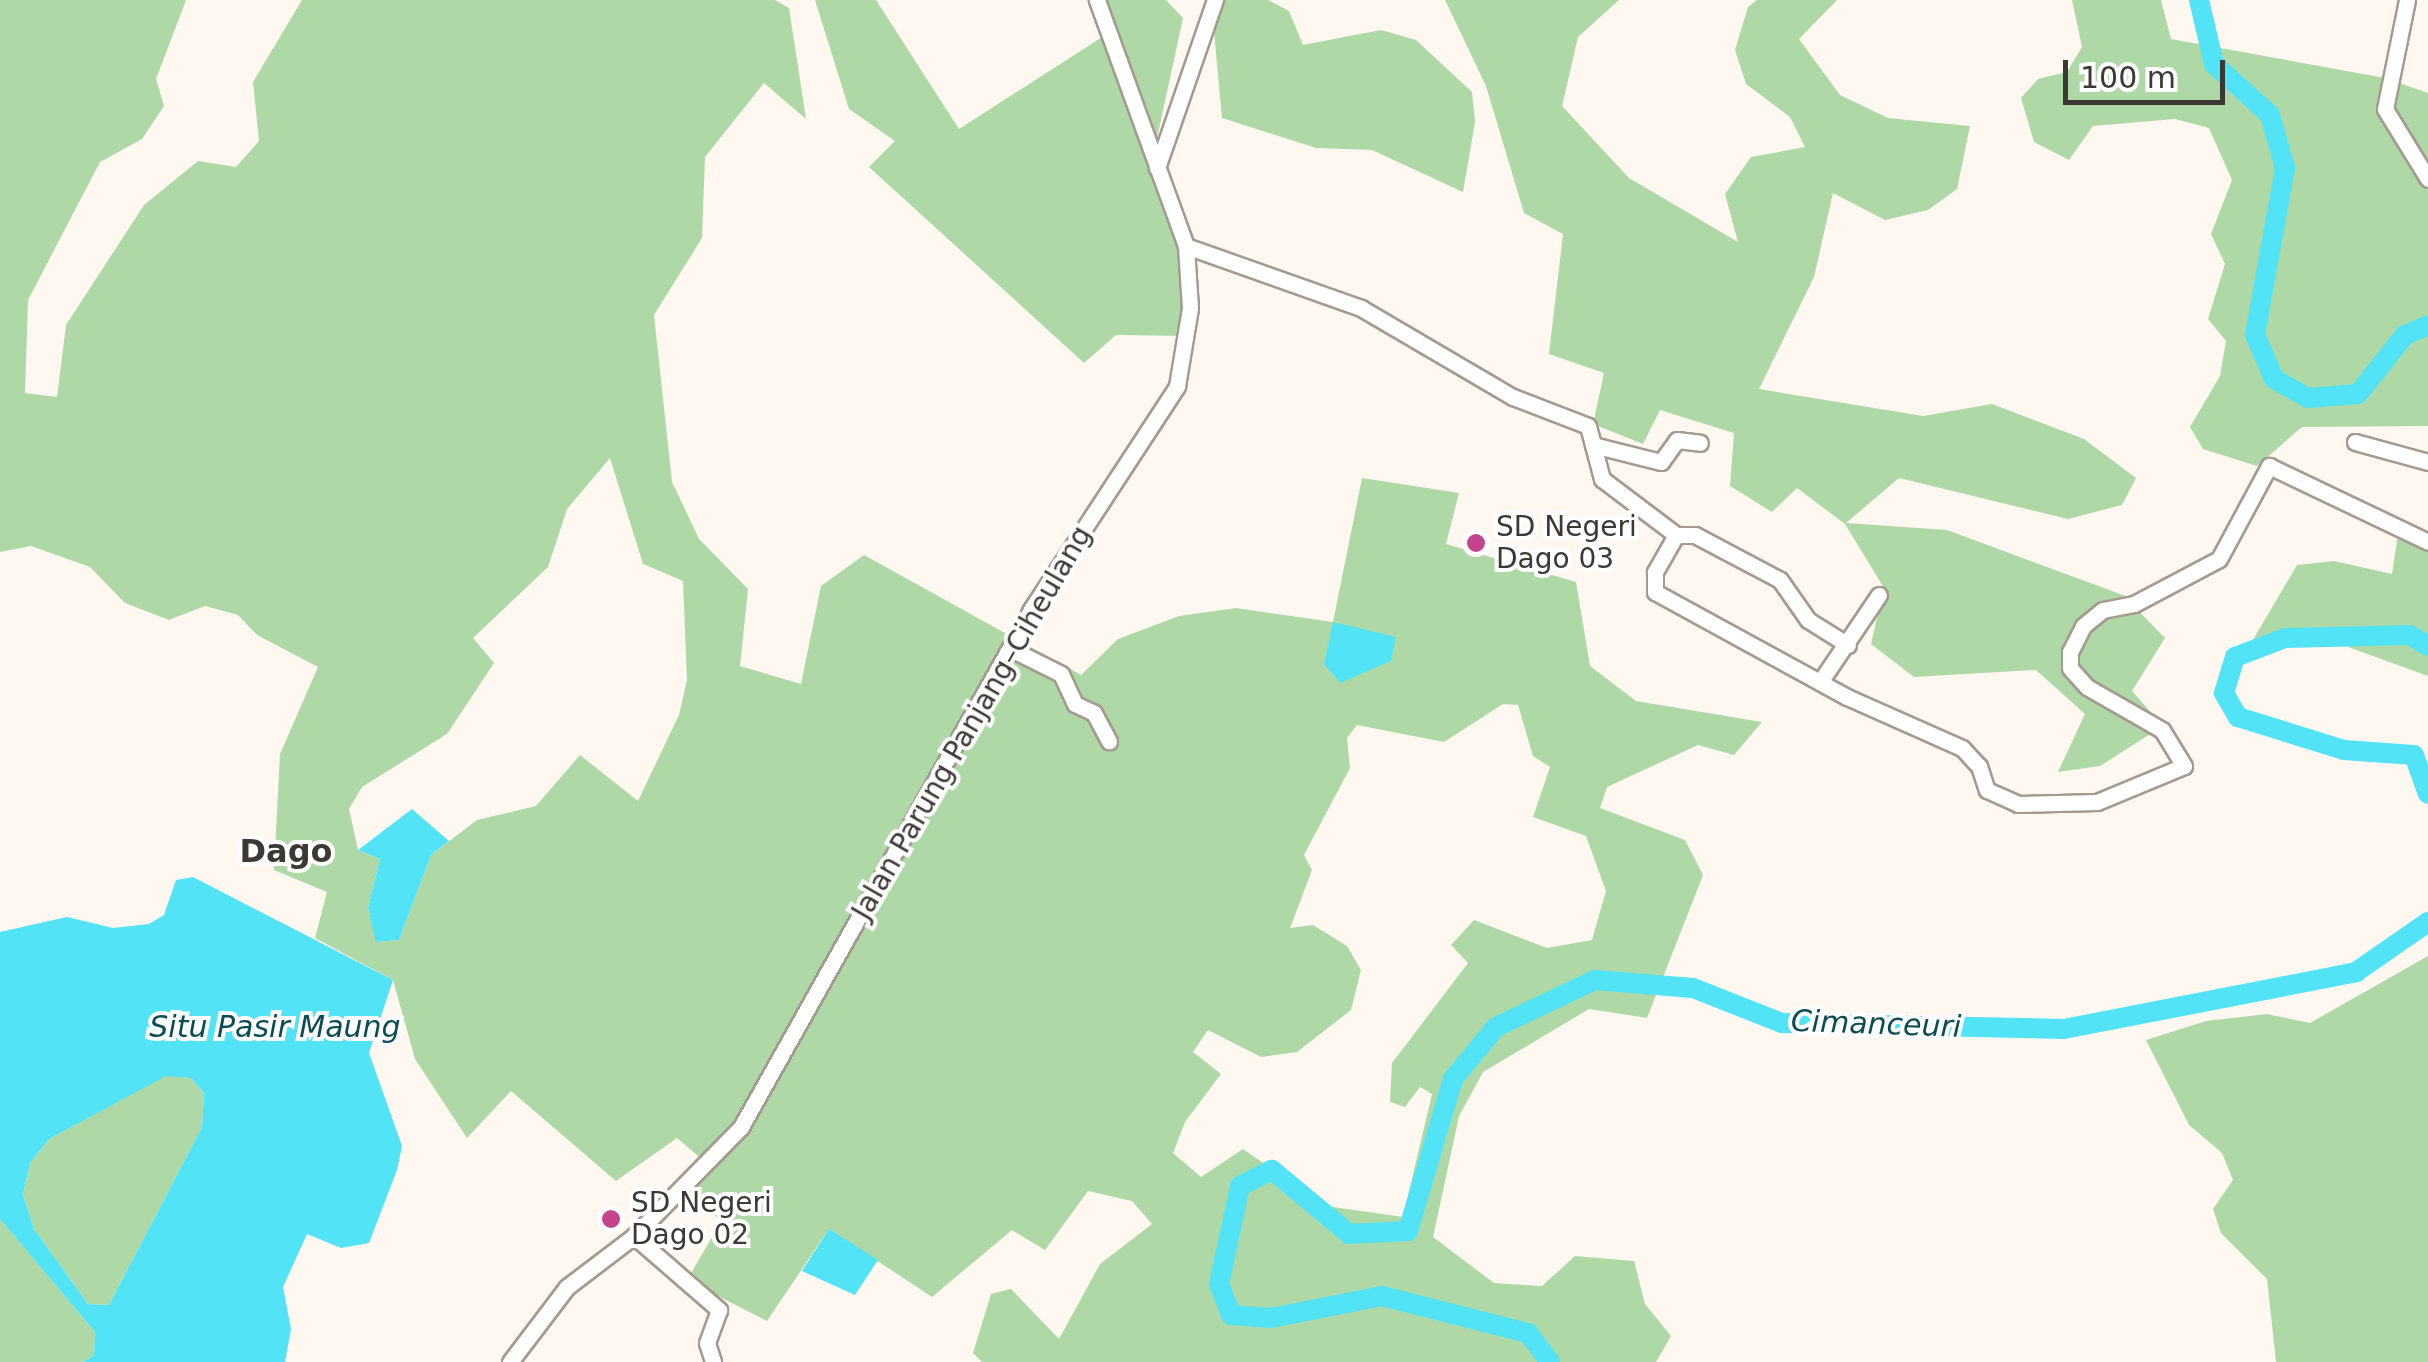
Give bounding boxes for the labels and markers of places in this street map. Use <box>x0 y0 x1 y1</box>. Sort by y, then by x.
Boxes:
place label: SD Negeri Dago 03 <box>1496 510 1637 576</box>
marker: SD Negeri Dago 03 <box>1465 532 1487 554</box>
place label: SD Negeri Dago 02 <box>631 1186 772 1252</box>
marker: SD Negeri Dago 02 <box>600 1208 622 1230</box>

